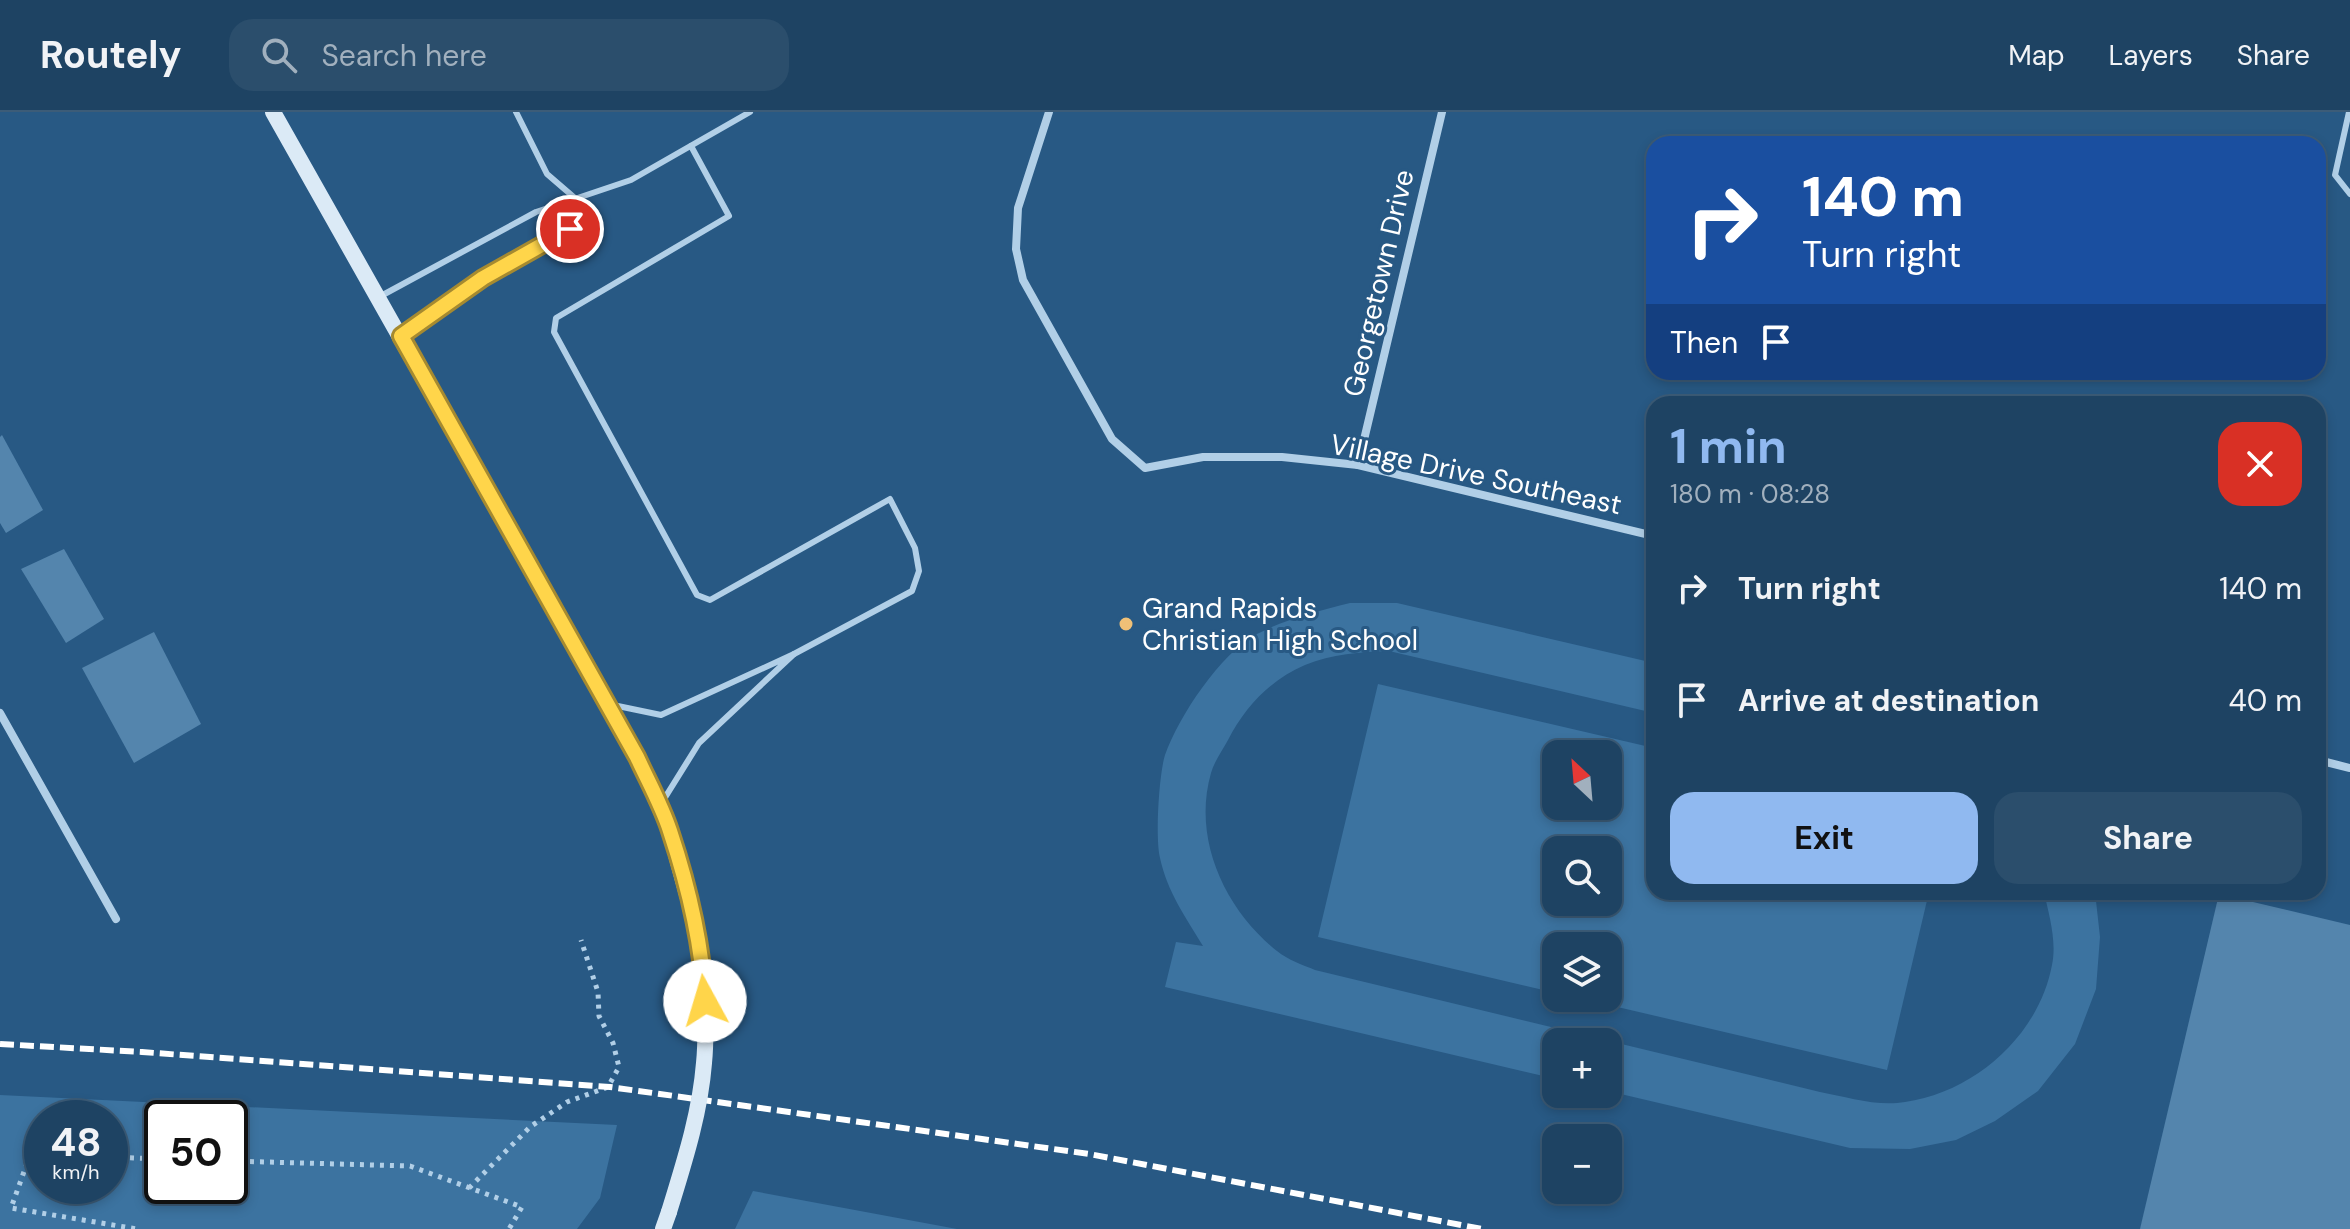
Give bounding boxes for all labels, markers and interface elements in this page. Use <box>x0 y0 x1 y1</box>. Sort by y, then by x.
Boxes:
search box <box>229 19 789 91</box>
text: Routely <box>40 30 181 80</box>
icon: search <box>257 33 301 77</box>
text: Search here <box>321 36 487 75</box>
text: Map <box>2008 37 2065 74</box>
text: Layers <box>2109 37 2193 74</box>
text: Share <box>2237 37 2310 74</box>
text: 140 m <box>1802 160 1964 233</box>
street label: Georgetown Drive <box>1334 166 1423 400</box>
icon: right <box>1670 168 1774 272</box>
pin <box>536 195 604 263</box>
icon: arrive <box>548 207 592 251</box>
text: Turn right <box>1802 231 1961 278</box>
icon: arrive <box>1754 320 1798 364</box>
text: Then <box>1670 323 1738 362</box>
text: 1 min <box>1670 415 1787 478</box>
button: close <box>2218 422 2302 506</box>
street label: Village Drive Southeast <box>1327 426 1625 523</box>
text: 180 m · 08:28 <box>1670 477 1830 511</box>
icon: right <box>1670 566 1714 610</box>
text: Turn right <box>1738 569 1881 608</box>
text: 140 m <box>2219 569 2302 608</box>
place label: Grand Rapids Christian High School <box>1142 590 1418 659</box>
marker: Grand Rapids Christian High School <box>1117 615 1135 633</box>
icon: arrive <box>1670 678 1714 722</box>
text: Arrive at destination <box>1738 681 2039 720</box>
text: 40 m <box>2229 681 2302 720</box>
north arrow <box>1542 740 1622 820</box>
map controls <box>1542 740 1622 1204</box>
button: Exit <box>1670 792 1978 884</box>
button: Share <box>1994 792 2302 884</box>
button: search <box>1542 836 1622 916</box>
button: layers <box>1542 932 1622 1012</box>
position arrow <box>663 959 747 1043</box>
button: + <box>1542 1028 1622 1108</box>
speed limit sign: 50 <box>144 1100 248 1204</box>
text: 48 <box>50 1116 102 1168</box>
button: − <box>1542 1124 1622 1204</box>
text: km/h <box>52 1159 100 1185</box>

